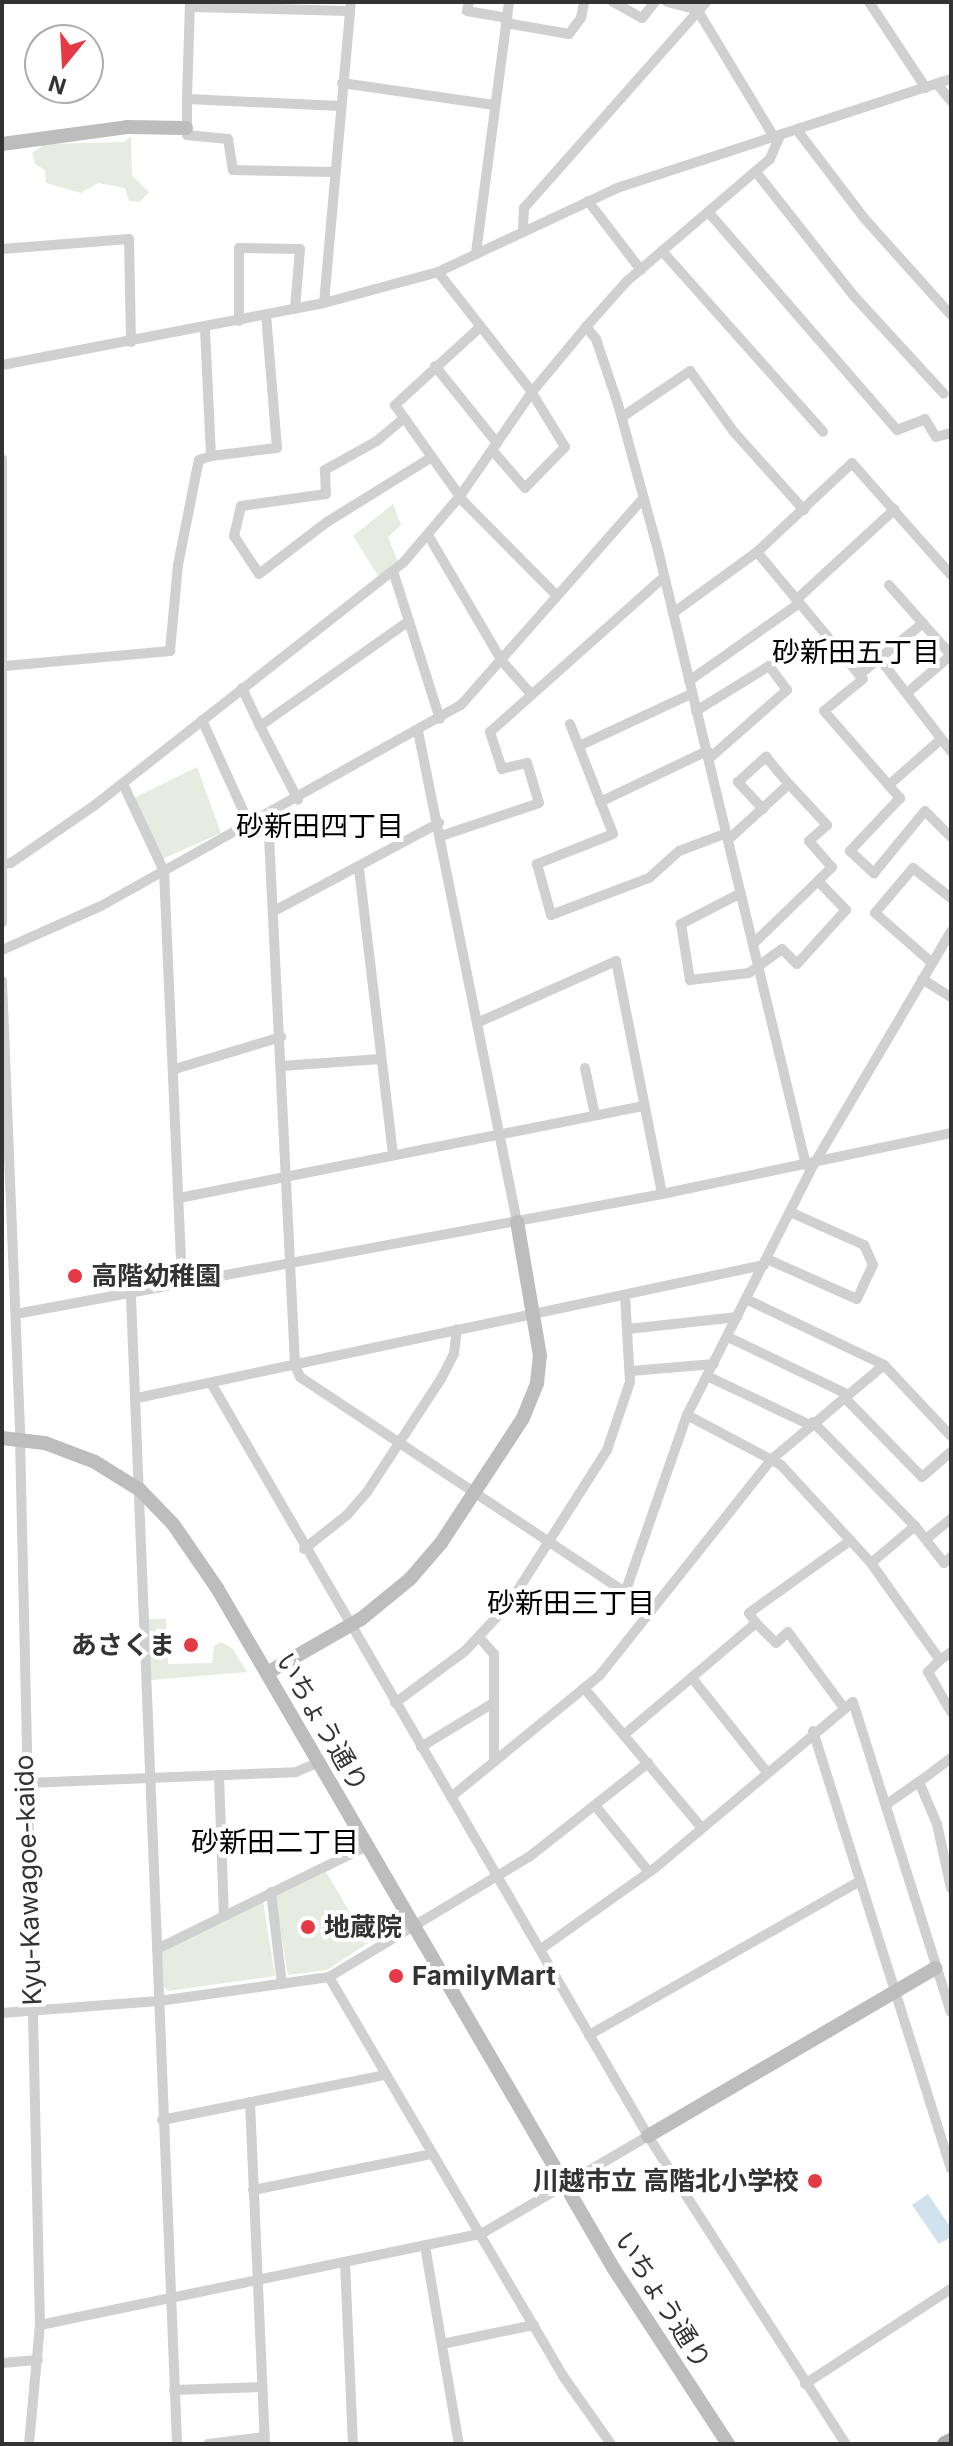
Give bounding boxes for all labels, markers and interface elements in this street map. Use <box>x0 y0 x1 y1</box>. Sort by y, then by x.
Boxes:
north arrow <box>24 24 104 104</box>
text: N <box>45 70 69 100</box>
district label: 砂新田五丁目 <box>772 635 940 669</box>
district label: 砂新田四丁目 <box>236 809 404 843</box>
place label: 高階幼稚園 <box>91 1260 221 1292</box>
marker: 高階幼稚園 <box>66 1267 84 1285</box>
district label: 砂新田三丁目 <box>487 1586 655 1620</box>
place label: あさくま <box>71 1629 175 1661</box>
marker: あさくま <box>182 1636 200 1654</box>
street label: いちょう通り <box>269 1647 375 1797</box>
street label: Kyu-Kawagoe-kaido <box>8 1754 48 2006</box>
district label: 砂新田二丁目 <box>191 1825 359 1859</box>
place label: 地蔵院 <box>324 1911 402 1943</box>
marker: 地蔵院 <box>299 1918 317 1936</box>
place label: FamilyMart <box>412 1960 556 1992</box>
marker: FamilyMart <box>387 1967 405 1985</box>
place label: 川越市立 高階北小学校 <box>533 2165 799 2197</box>
marker: 川越市立 高階北小学校 <box>806 2172 824 2190</box>
street label: いちょう通り <box>608 2226 718 2374</box>

